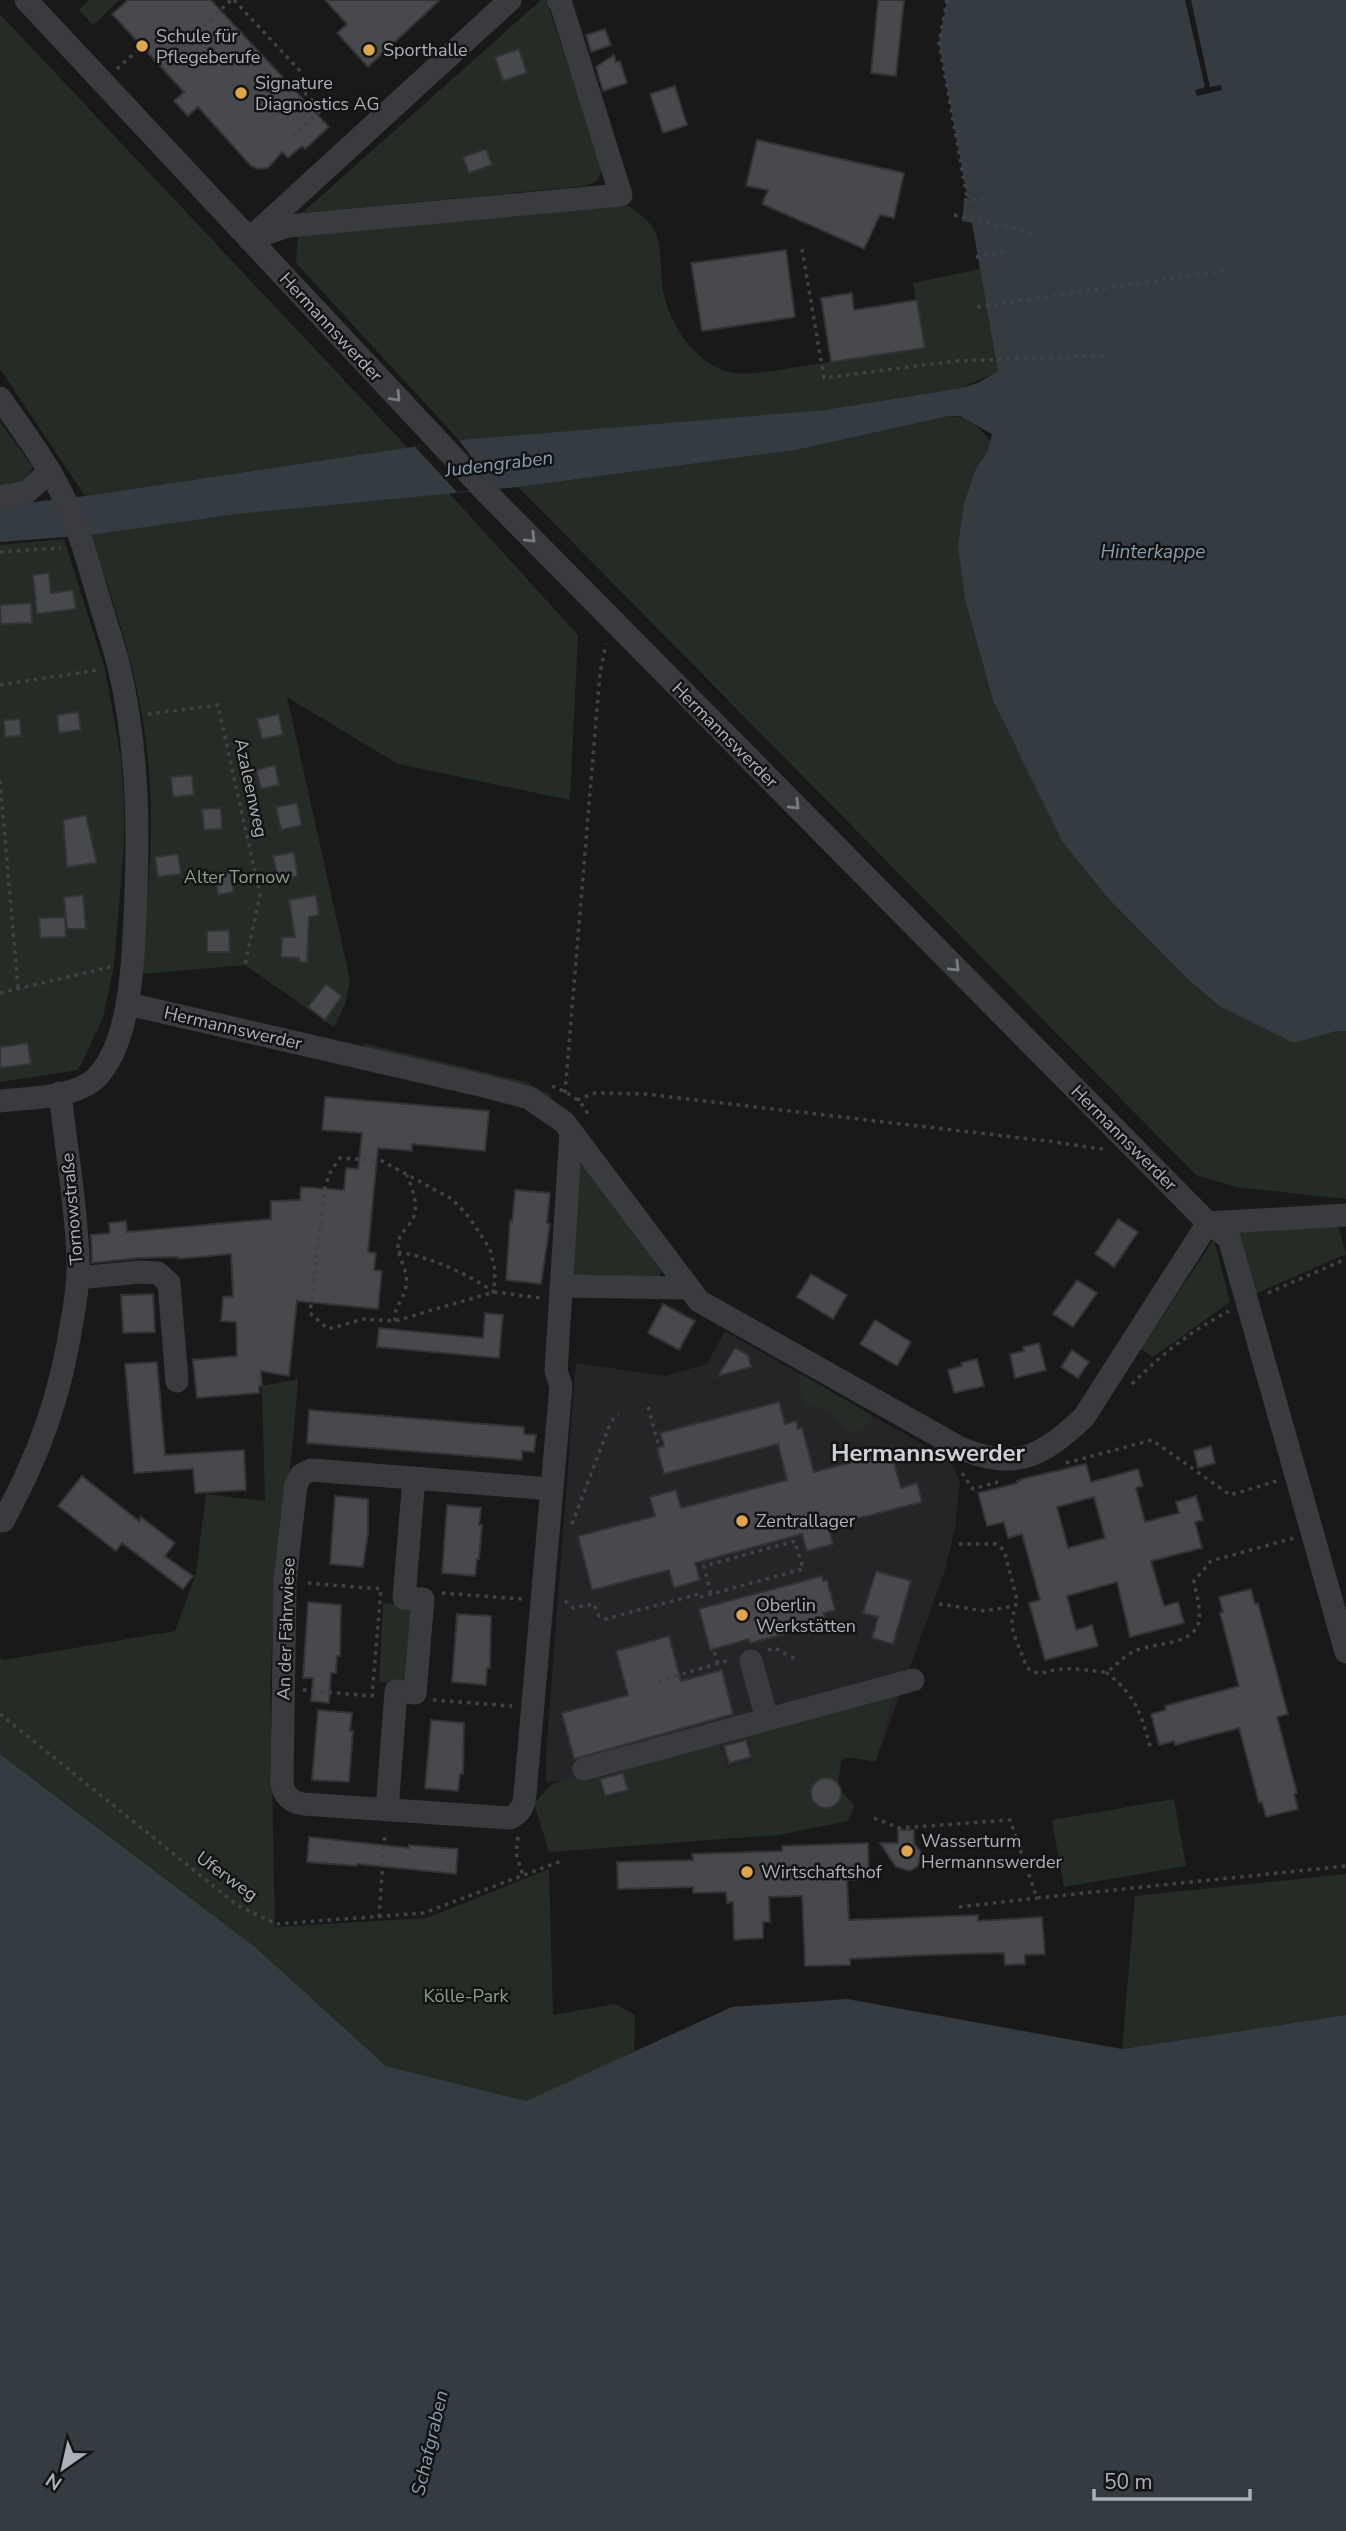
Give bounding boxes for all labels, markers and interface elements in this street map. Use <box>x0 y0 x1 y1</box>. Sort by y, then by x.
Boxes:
place label: Schule für Pflegeberufe <box>156 24 260 69</box>
marker: Schule für Pflegeberufe <box>134 38 150 54</box>
place label: Sporthalle <box>383 38 468 62</box>
marker: Sporthalle <box>361 42 377 58</box>
place label: Signature Diagnostics AG <box>255 71 379 116</box>
marker: Signature Diagnostics AG <box>233 85 249 101</box>
street label: Hermannswerder <box>274 267 388 387</box>
one-way arrow <box>388 389 401 402</box>
water label: Judengraben <box>442 444 555 484</box>
one-way arrow <box>523 530 536 543</box>
water label: Hinterkappe <box>1101 539 1205 565</box>
street label: Hermannswerder <box>667 677 784 794</box>
street label: Azaleenweg <box>229 736 273 840</box>
one-way arrow <box>786 796 799 809</box>
park label: Alter Tornow <box>184 865 290 889</box>
one-way arrow <box>946 958 959 971</box>
street label: Hermannswerder <box>162 1000 305 1056</box>
street label: Hermannswerder <box>1066 1080 1183 1197</box>
street label: Tornowstraße <box>55 1152 89 1266</box>
district label: Hermannswerder <box>831 1437 1026 1469</box>
place label: Zentrallager <box>756 1509 856 1533</box>
marker: Zentrallager <box>734 1513 750 1529</box>
street label: An der Fährwiese <box>272 1557 300 1701</box>
place label: Oberlin Werkstätten <box>756 1593 856 1638</box>
marker: Oberlin Werkstätten <box>734 1607 750 1623</box>
place label: Wasserturm Hermannswerder <box>921 1829 1063 1874</box>
marker: Wasserturm Hermannswerder <box>899 1843 915 1859</box>
street label: Uferweg <box>191 1846 263 1906</box>
place label: Wirtschaftshof <box>761 1860 883 1884</box>
marker: Wirtschaftshof <box>739 1864 755 1880</box>
park label: Kölle-Park <box>424 1984 509 2008</box>
water label: Schafgraben <box>405 2388 455 2498</box>
north arrow <box>28 2433 98 2503</box>
scale bar <box>1094 2458 1250 2502</box>
text: N <box>41 2467 67 2496</box>
text: 50 m <box>1104 2468 1153 2496</box>

